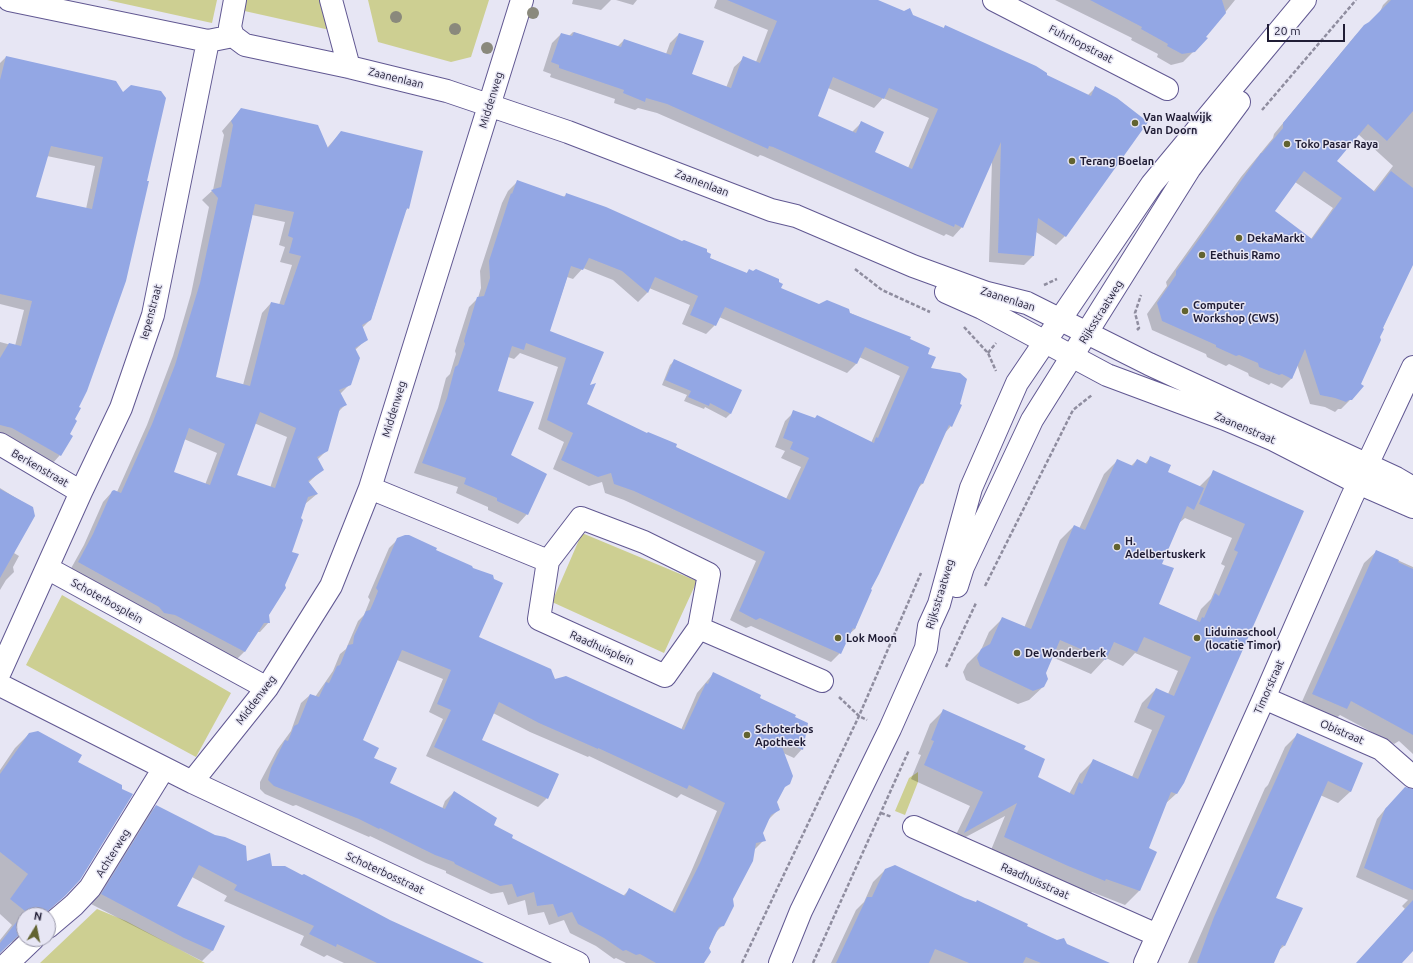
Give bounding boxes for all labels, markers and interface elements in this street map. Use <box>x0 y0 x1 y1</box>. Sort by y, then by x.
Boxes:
scale bar <box>1269 16 1347 42</box>
street label: Fuhrhopstraat <box>1047 22 1115 66</box>
text: 20 m <box>1274 24 1301 37</box>
street label: Zaanenlaan <box>367 65 425 91</box>
street label: Middenweg <box>476 70 506 130</box>
place label: Van Waalwijk Van Doorn <box>1143 110 1212 136</box>
marker: Van Waalwijk Van Doorn <box>1130 118 1140 128</box>
place label: Toko Pasar Raya <box>1295 137 1378 151</box>
marker: Toko Pasar Raya <box>1282 139 1292 149</box>
place label: Terang Boelan <box>1080 154 1154 168</box>
marker: Terang Boelan <box>1067 156 1077 166</box>
street label: Zaanenlaan <box>673 167 731 199</box>
place label: DekaMarkt <box>1247 231 1305 245</box>
marker: DekaMarkt <box>1234 233 1244 243</box>
place label: Eethuis Ramo <box>1210 248 1280 262</box>
marker: Eethuis Ramo <box>1197 250 1207 260</box>
street label: Rijksstraatweg <box>1076 278 1126 346</box>
street label: Iepenstraat <box>137 283 165 341</box>
street label: Zaanenlaan <box>979 284 1037 314</box>
place label: Computer Workshop (CWS) <box>1193 298 1279 324</box>
marker: Computer Workshop (CWS) <box>1180 306 1190 316</box>
street label: Middenweg <box>379 379 409 439</box>
street label: Zaanenstraat <box>1212 409 1278 447</box>
street label: Berkenstraat <box>9 446 71 490</box>
place label: H. Adelbertuskerk <box>1125 534 1206 560</box>
marker: H. Adelbertuskerk <box>1112 542 1122 552</box>
street label: Rijksstraatweg <box>923 557 957 631</box>
street label: Schoterbosplein <box>69 576 145 626</box>
place label: Liduinaschool (locatie Timor) <box>1205 625 1281 651</box>
street label: Raadhuisplein <box>568 628 636 668</box>
place label: Lok Moon <box>846 631 897 645</box>
marker: Lok Moon <box>833 633 843 643</box>
marker: Liduinaschool (locatie Timor) <box>1192 633 1202 643</box>
place label: De Wonderberk <box>1025 646 1106 660</box>
marker: De Wonderberk <box>1012 648 1022 658</box>
street label: Timorstraat <box>1251 658 1287 716</box>
street label: Middenweg <box>233 673 279 727</box>
street label: Obistraat <box>1318 717 1366 747</box>
place label: Schoterbos Apotheek <box>755 722 814 748</box>
marker: Schoterbos Apotheek <box>742 730 752 740</box>
street label: Achterweg <box>93 827 133 879</box>
street label: Schoterbosstraat <box>344 849 426 897</box>
street label: Raadhuisstraat <box>999 860 1071 902</box>
north arrow <box>16 907 56 947</box>
text: N <box>33 910 43 923</box>

